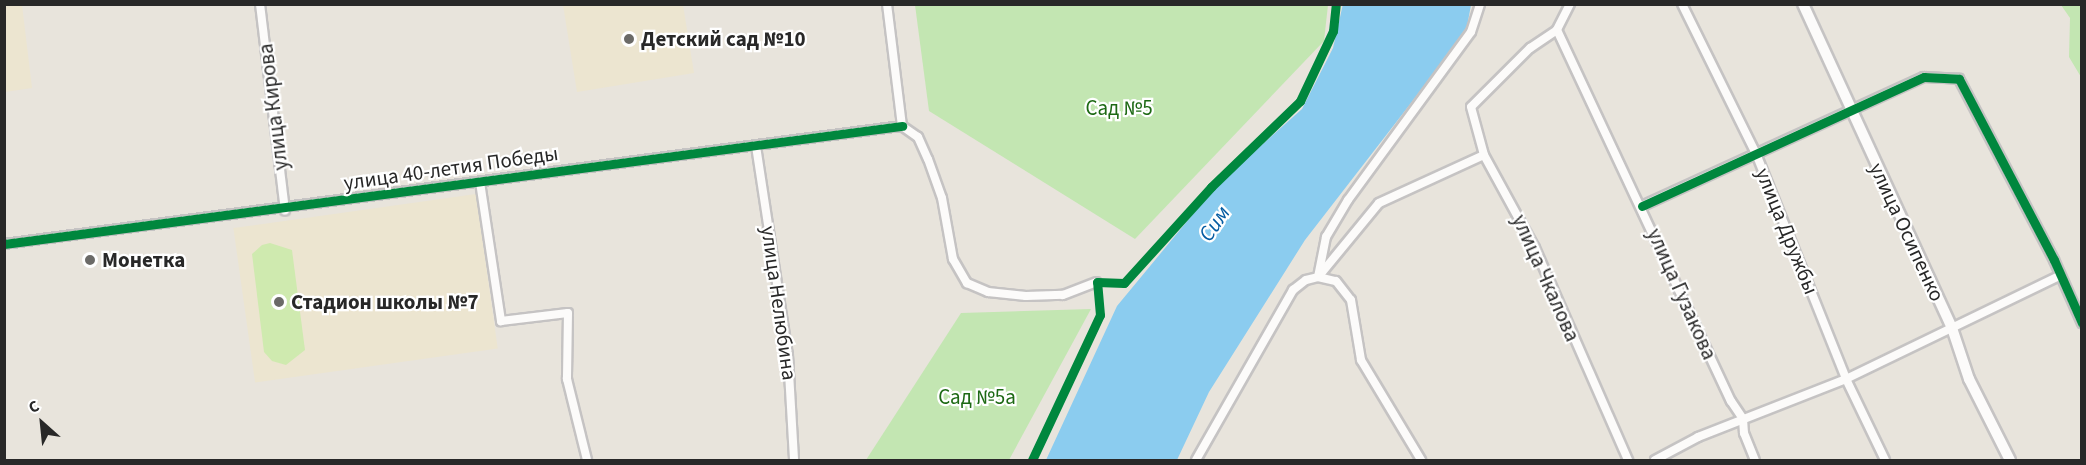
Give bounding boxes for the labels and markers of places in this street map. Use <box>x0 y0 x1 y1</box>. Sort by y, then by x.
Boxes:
place label: Детский сад №10 <box>641 26 806 52</box>
marker: Детский сад №10 <box>622 32 636 46</box>
place label: Монетка <box>102 247 185 273</box>
marker: Монетка <box>83 253 97 267</box>
place label: Стадион школы №7 <box>291 289 479 315</box>
marker: Стадион школы №7 <box>272 295 286 309</box>

